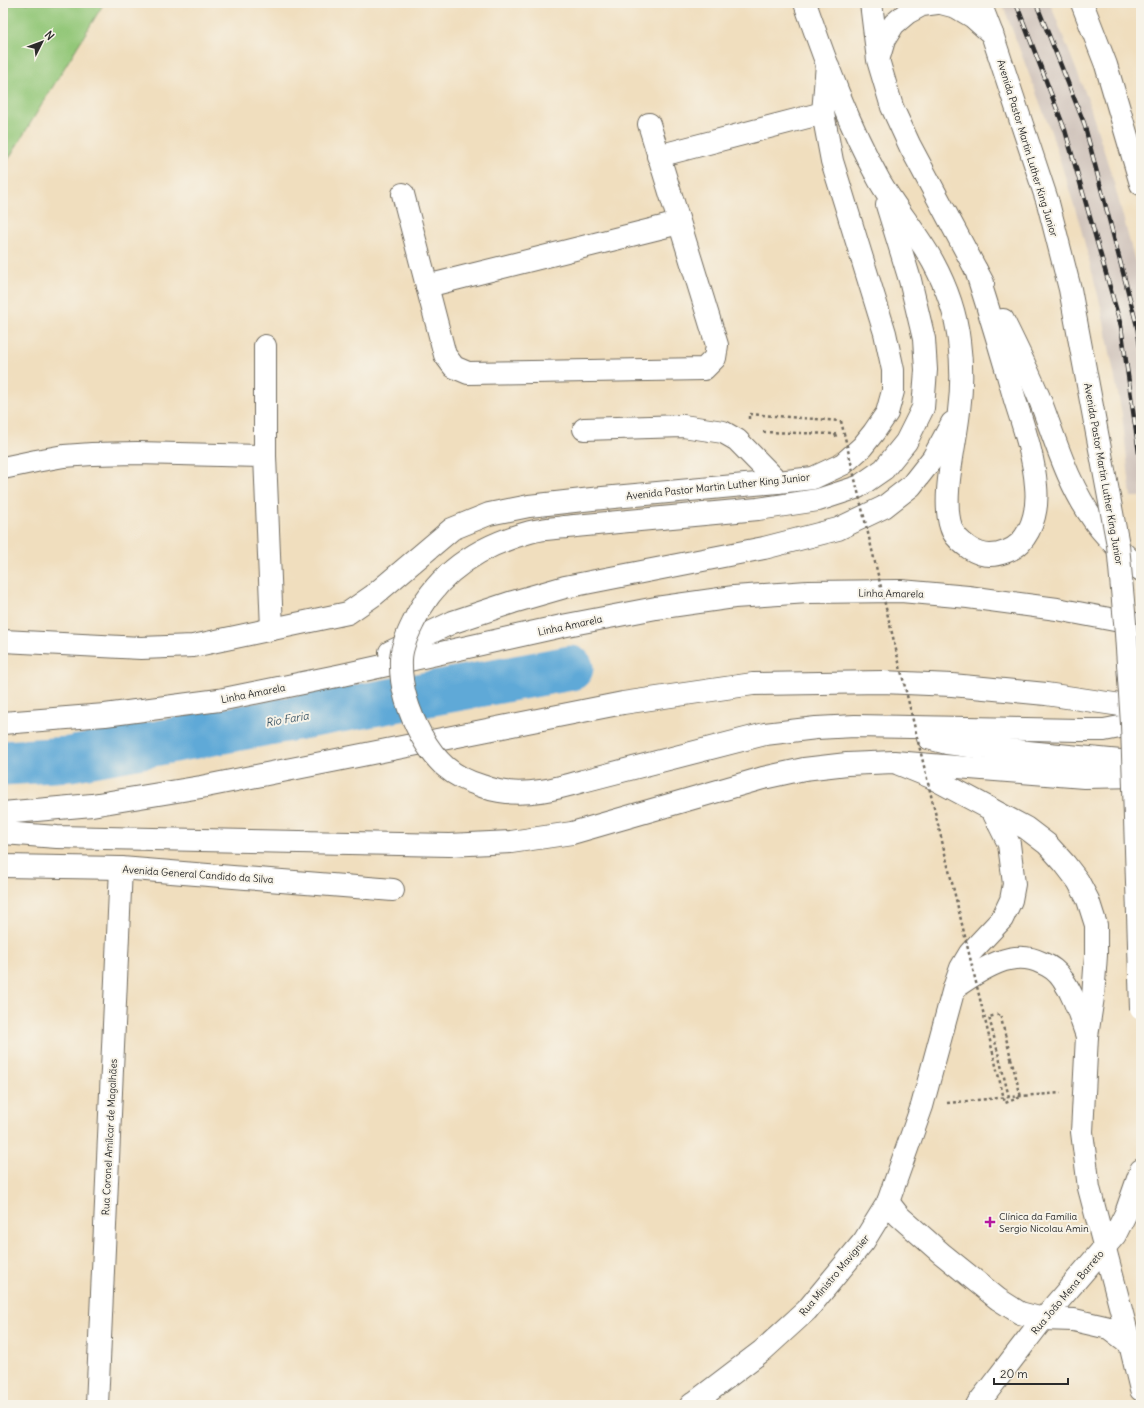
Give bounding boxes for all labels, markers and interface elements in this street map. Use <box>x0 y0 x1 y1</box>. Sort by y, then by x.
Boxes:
north arrow <box>22 22 62 62</box>
text: N <box>42 28 57 43</box>
street label: Avenida Pastor Martin Luther King Junior <box>994 58 1061 238</box>
street label: Avenida Pastor Martin Luther King Junior <box>1081 382 1126 566</box>
street label: Avenida Pastor Martin Luther King Junior <box>626 470 811 503</box>
street label: Linha Amarela <box>858 586 924 601</box>
street label: Linha Amarela <box>537 612 604 639</box>
street label: Linha Amarela <box>220 681 287 706</box>
water label: Rio Faria <box>264 708 310 730</box>
street label: Avenida General Candido da Silva <box>122 863 274 886</box>
street label: Rua Coronel Amílcar de Magalhães <box>99 1058 120 1216</box>
place label: Clínica da Família Sergio Nicolau Amin <box>999 1210 1089 1235</box>
marker: Clínica da Família Sergio Nicolau Amin <box>984 1216 996 1228</box>
street label: Rua Ministro Mavignier <box>797 1232 872 1319</box>
street label: Rua João Mena Barreto <box>1028 1247 1107 1337</box>
scale bar <box>994 1360 1068 1386</box>
text: 20 m <box>1000 1366 1028 1381</box>

